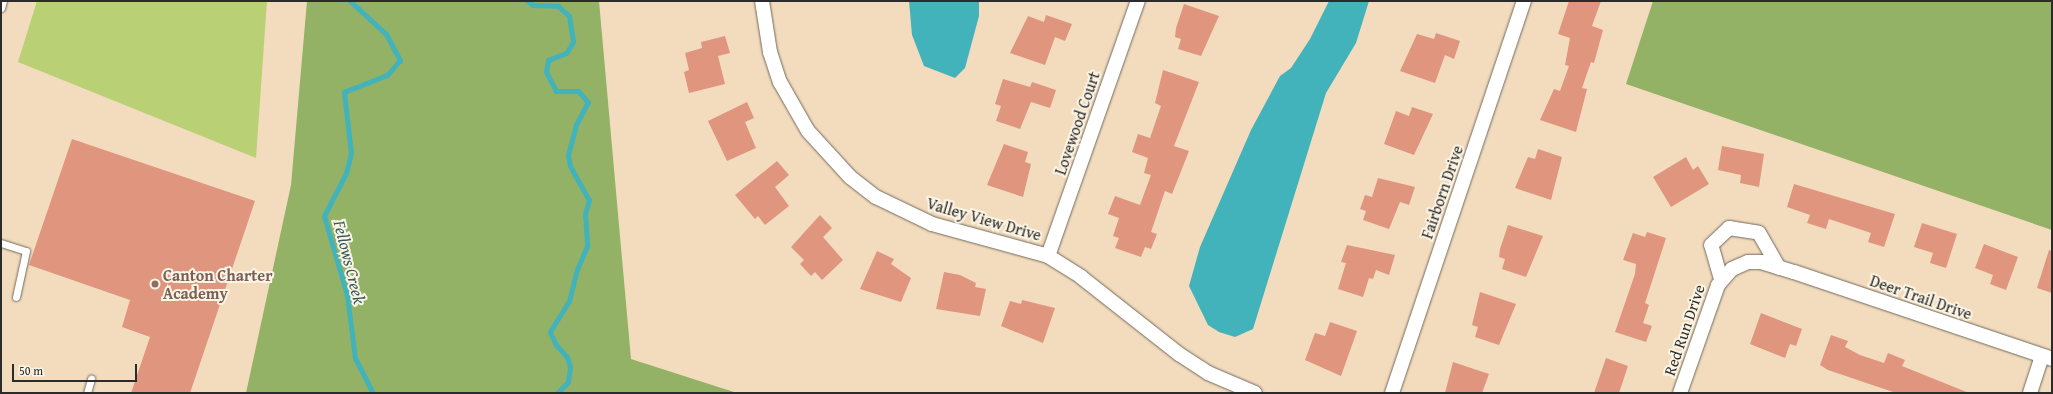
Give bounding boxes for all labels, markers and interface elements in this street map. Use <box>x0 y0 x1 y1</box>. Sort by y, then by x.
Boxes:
street label: Lovewood Court <box>1050 69 1104 177</box>
street label: Fairborn Drive <box>1417 143 1467 241</box>
street label: Valley View Drive <box>924 193 1044 245</box>
water label: Fellows Creek <box>330 218 370 306</box>
place label: Canton Charter Academy <box>163 265 273 303</box>
street label: Deer Trail Drive <box>1868 271 1974 323</box>
marker: Canton Charter Academy <box>150 279 160 289</box>
street label: Red Run Drive <box>1659 282 1709 378</box>
scale bar <box>14 356 139 382</box>
text: 50 m <box>19 362 43 379</box>

